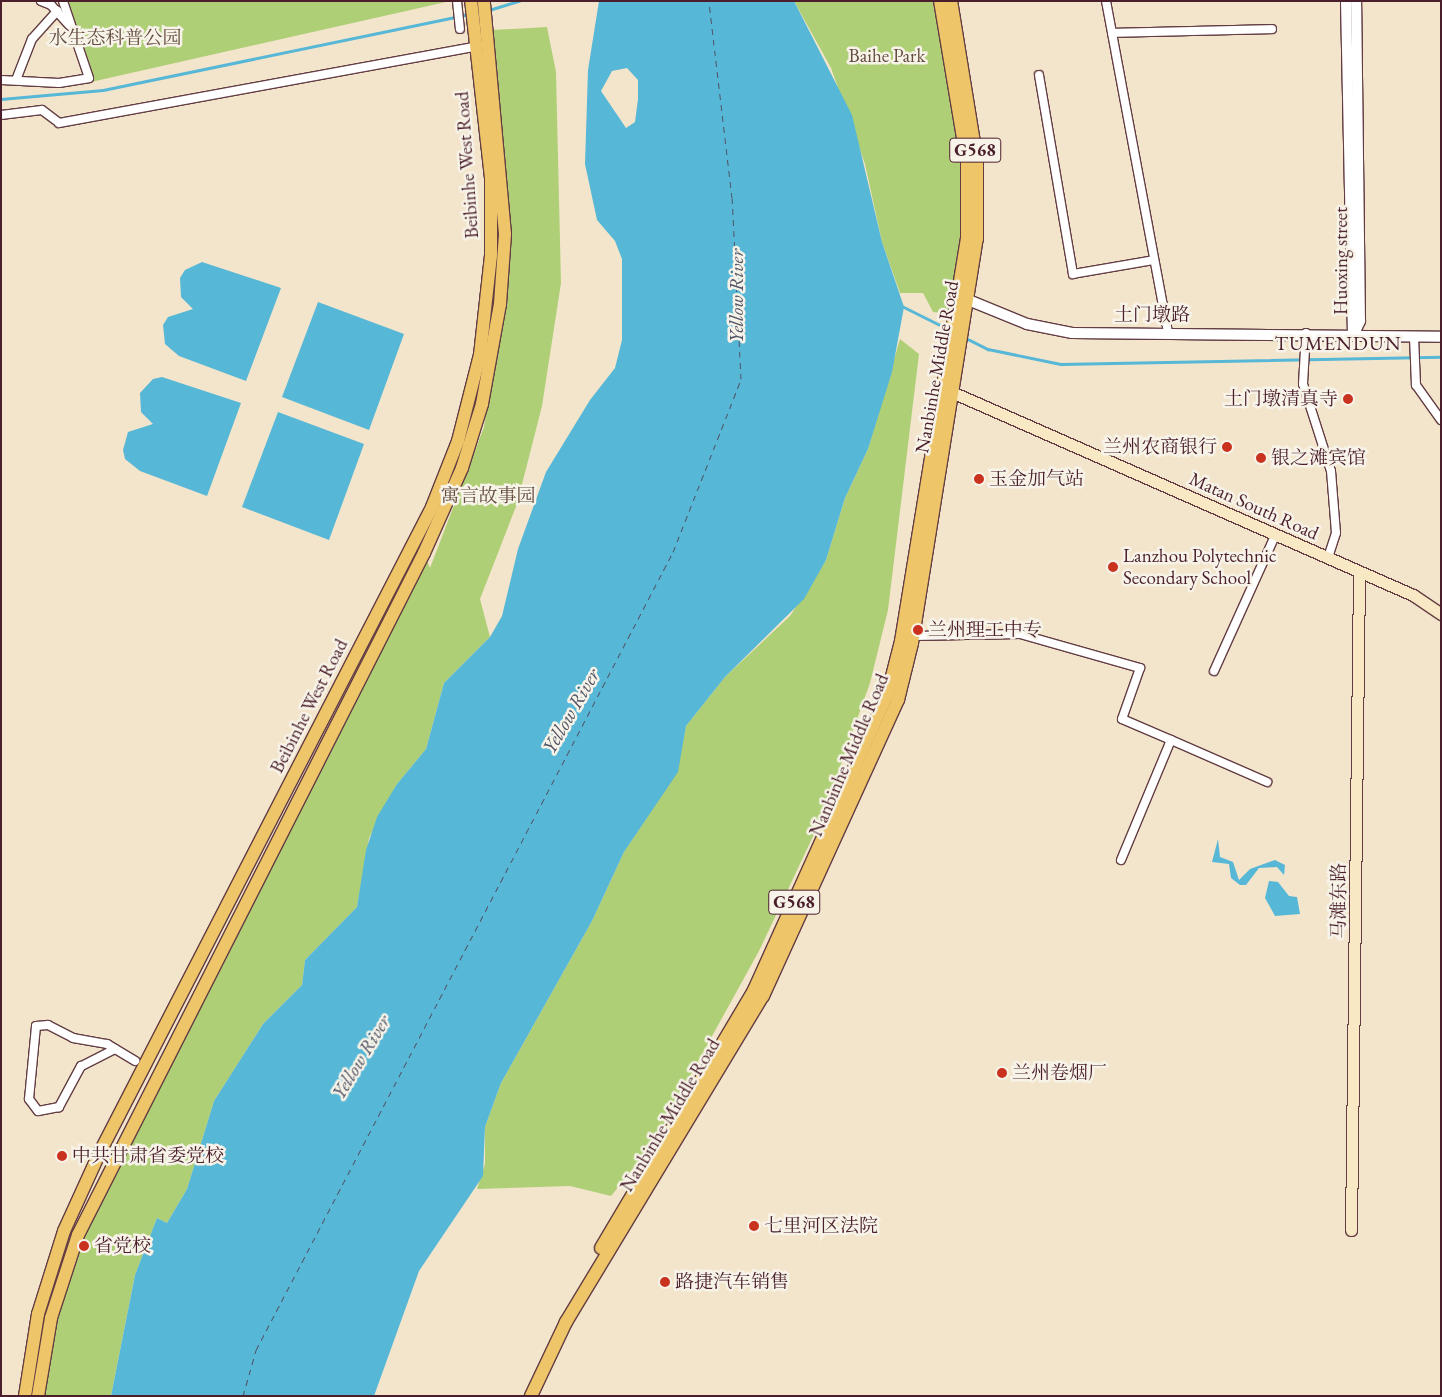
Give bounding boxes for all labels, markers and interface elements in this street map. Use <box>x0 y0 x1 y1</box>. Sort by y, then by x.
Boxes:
park label: 水生态科普公园 <box>49 27 181 49</box>
park label: Baihe Park <box>849 45 925 67</box>
street label: Beibinhe West Road <box>450 91 484 239</box>
road number: G568 <box>949 134 1001 166</box>
street label: Huoxing street <box>1330 207 1352 315</box>
water label: Yellow River <box>724 249 748 343</box>
street label: Nanbinhe Middle Road <box>911 279 963 455</box>
street label: 土门墩路 <box>1114 304 1190 326</box>
district label: TUMENDUN <box>1274 331 1402 355</box>
place label: 土门墩清真寺 <box>1224 388 1338 410</box>
marker: 土门墩清真寺 <box>1342 393 1354 405</box>
place label: 兰州农商银行 <box>1103 436 1217 458</box>
marker: 兰州农商银行 <box>1221 441 1233 453</box>
place label: 银之滩宾馆 <box>1271 447 1366 469</box>
marker: 银之滩宾馆 <box>1255 452 1267 464</box>
street label: Matan South Road <box>1186 467 1322 545</box>
place label: 玉金加气站 <box>989 468 1084 490</box>
marker: 玉金加气站 <box>973 473 985 485</box>
park label: 寓言故事园 <box>441 485 535 507</box>
place label: Lanzhou Polytechnic Secondary School <box>1123 545 1277 589</box>
marker: Lanzhou Polytechnic Secondary School <box>1107 561 1119 573</box>
place label: 兰州理工中专 <box>928 619 1042 641</box>
marker: 兰州理工中专 <box>912 624 924 636</box>
street label: Beibinhe West Road <box>265 635 353 777</box>
water label: Yellow River <box>537 664 605 758</box>
street label: Nanbinhe Middle Road <box>804 670 894 840</box>
street label: 马滩东路 <box>1328 863 1350 939</box>
road number: G568 <box>768 886 820 918</box>
water label: Yellow River <box>327 1011 395 1103</box>
street label: Nanbinhe Middle Road <box>615 1034 725 1196</box>
place label: 兰州卷烟厂 <box>1012 1062 1107 1084</box>
marker: 兰州卷烟厂 <box>996 1067 1008 1079</box>
place label: 中共甘肃省委党校 <box>72 1145 224 1167</box>
marker: 中共甘肃省委党校 <box>56 1150 68 1162</box>
place label: 七里河区法院 <box>764 1215 878 1237</box>
marker: 七里河区法院 <box>748 1220 760 1232</box>
place label: 省党校 <box>94 1235 151 1257</box>
marker: 省党校 <box>78 1240 90 1252</box>
place label: 路捷汽车销售 <box>675 1271 789 1293</box>
marker: 路捷汽车销售 <box>659 1276 671 1288</box>

